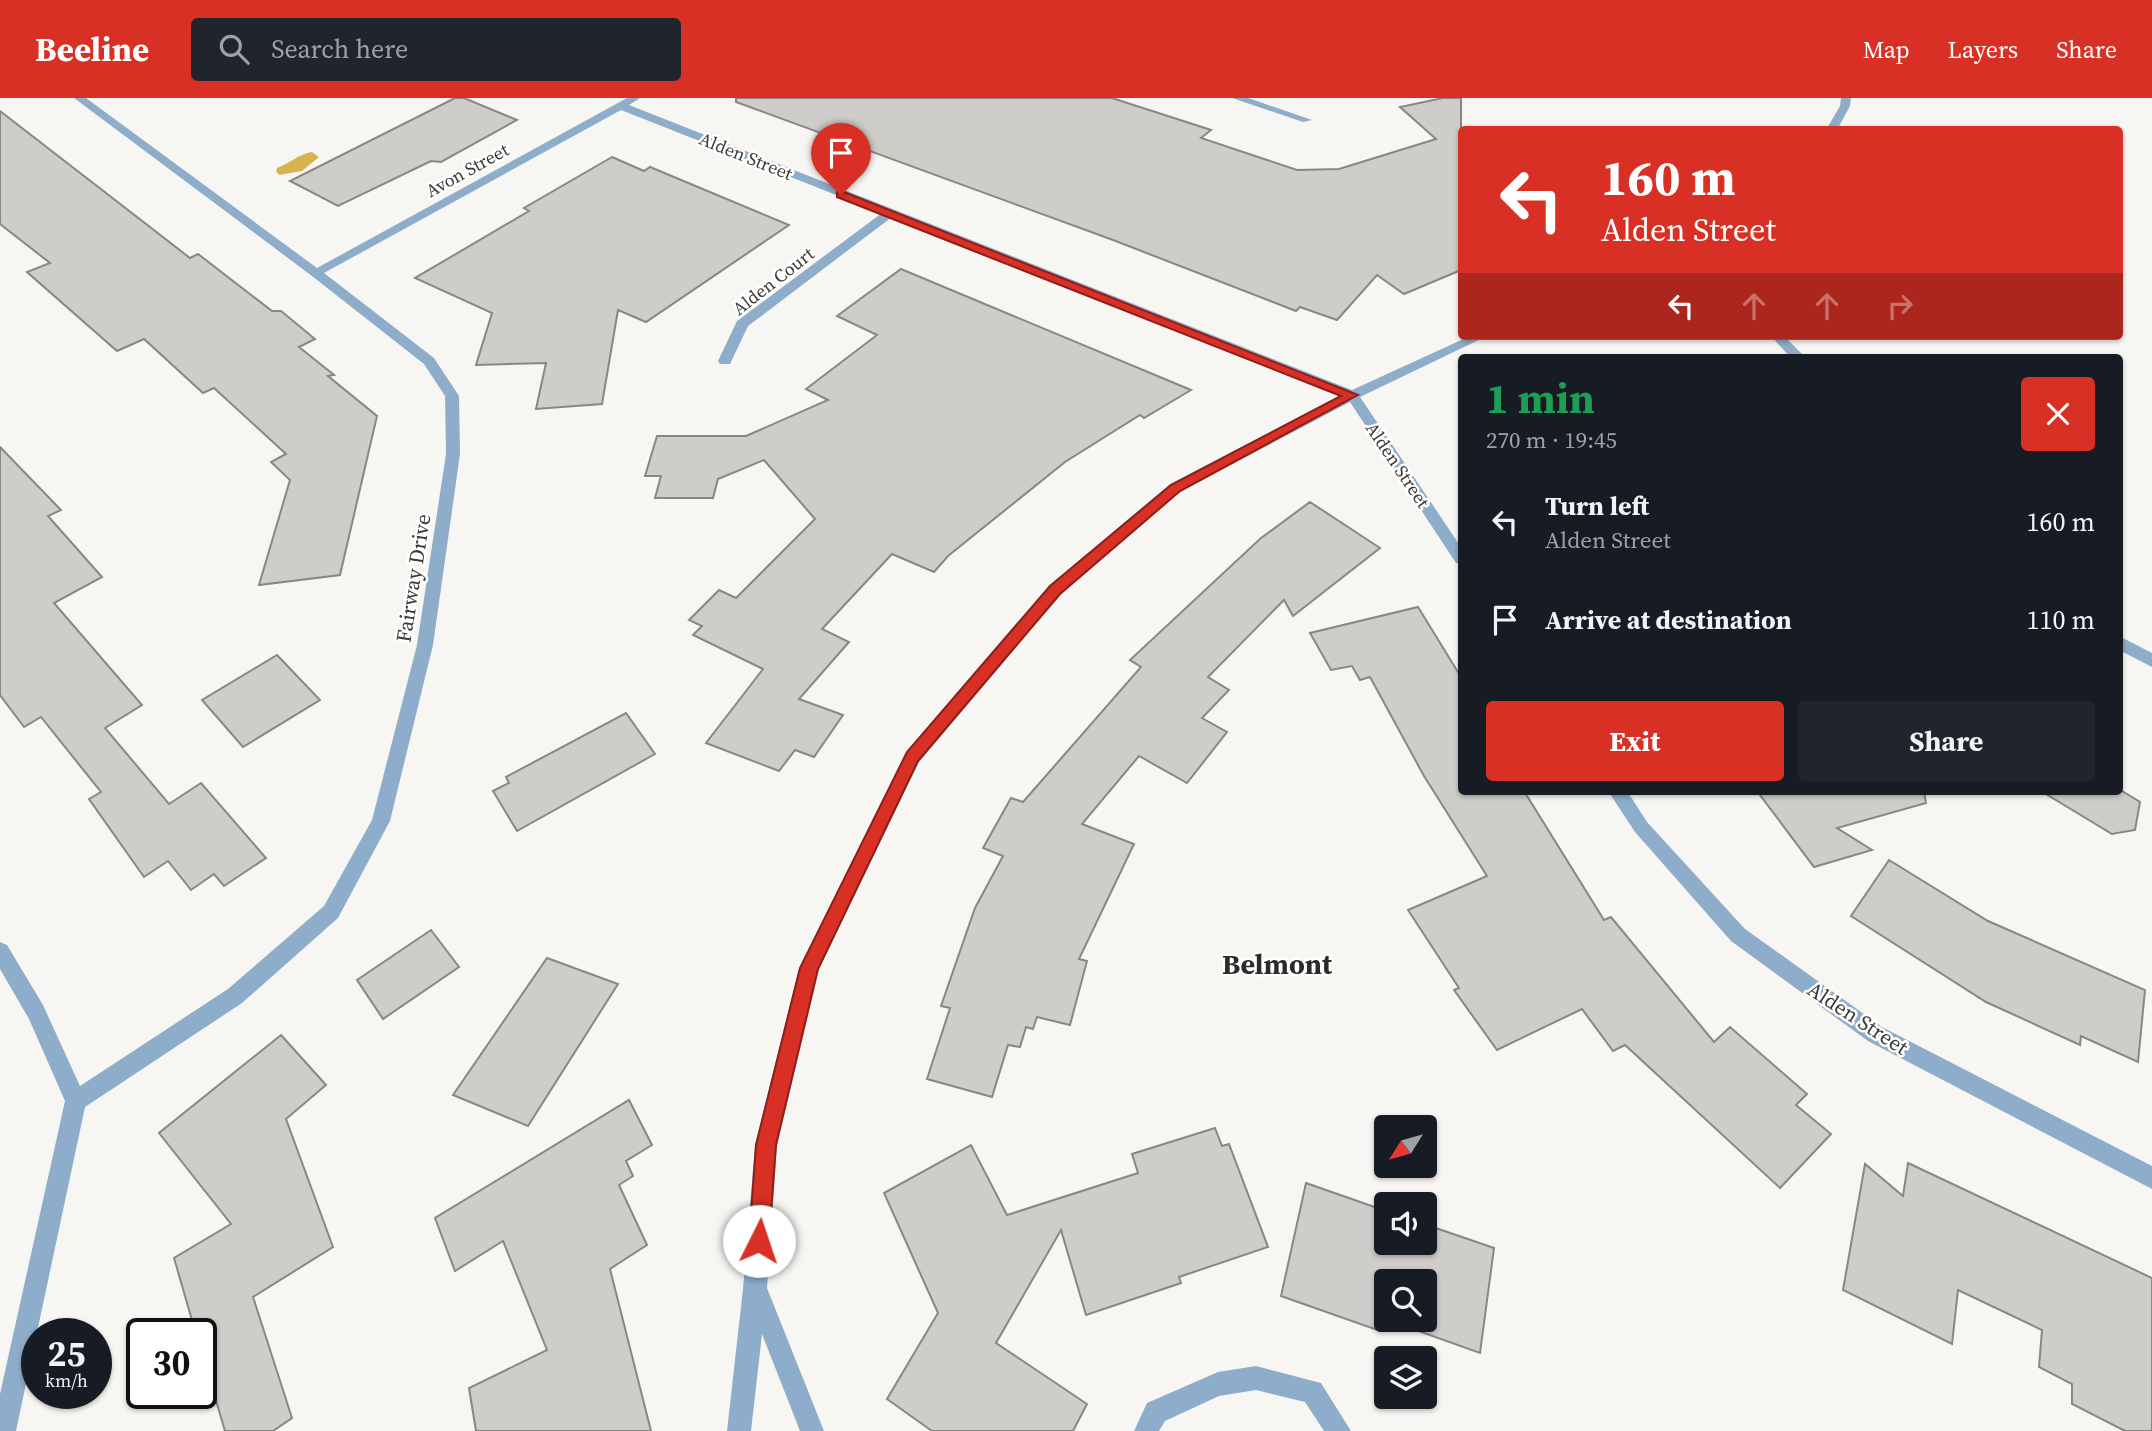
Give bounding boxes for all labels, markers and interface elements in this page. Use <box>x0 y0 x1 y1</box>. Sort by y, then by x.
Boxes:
search box <box>191 18 681 81</box>
text: Beeline <box>35 27 149 72</box>
icon: search <box>215 30 253 68</box>
text: Search here <box>271 31 408 67</box>
text: Map <box>1863 33 1910 66</box>
text: Layers <box>1948 33 2018 66</box>
text: Share <box>2056 33 2117 66</box>
pin <box>811 123 871 195</box>
street label: Alden Street <box>696 126 796 186</box>
icon: arrive <box>822 134 860 172</box>
street label: Avon Street <box>421 137 513 203</box>
text: 160 m <box>1601 144 1736 211</box>
icon: left <box>1486 154 1577 245</box>
text: Alden Street <box>1601 208 1776 252</box>
street label: Alden Court <box>727 241 819 321</box>
icon: left <box>1662 287 1700 325</box>
icon: ahead <box>1735 287 1773 325</box>
icon: ahead <box>1808 287 1846 325</box>
icon: right <box>1881 287 1919 325</box>
text: 1 min <box>1486 369 1595 427</box>
button: close <box>2021 377 2095 451</box>
street label: Alden Street <box>1360 417 1436 513</box>
text: 270 m · 19:45 <box>1486 424 1617 456</box>
text: Turn left <box>1545 488 1649 524</box>
icon: left <box>1486 503 1524 541</box>
text: 160 m <box>2027 504 2095 540</box>
street label: Fairway Drive <box>389 512 437 644</box>
text: Alden Street <box>1545 524 1671 556</box>
icon: arrive <box>1486 601 1524 639</box>
text: Arrive at destination <box>1545 602 1792 638</box>
text: 110 m <box>2027 602 2095 638</box>
button: Exit <box>1486 701 1784 781</box>
button: Share <box>1798 701 2095 781</box>
district label: Belmont <box>1222 945 1333 983</box>
street label: Alden Street <box>1802 975 1914 1061</box>
north arrow <box>1374 1115 1437 1178</box>
map controls <box>1374 1115 1437 1409</box>
button: sound <box>1374 1192 1437 1255</box>
position arrow <box>722 1204 796 1278</box>
button: search <box>1374 1269 1437 1332</box>
speed limit sign: 30 <box>126 1318 217 1409</box>
text: 25 <box>48 1330 85 1378</box>
button: layers <box>1374 1346 1437 1409</box>
text: km/h <box>45 1368 88 1393</box>

